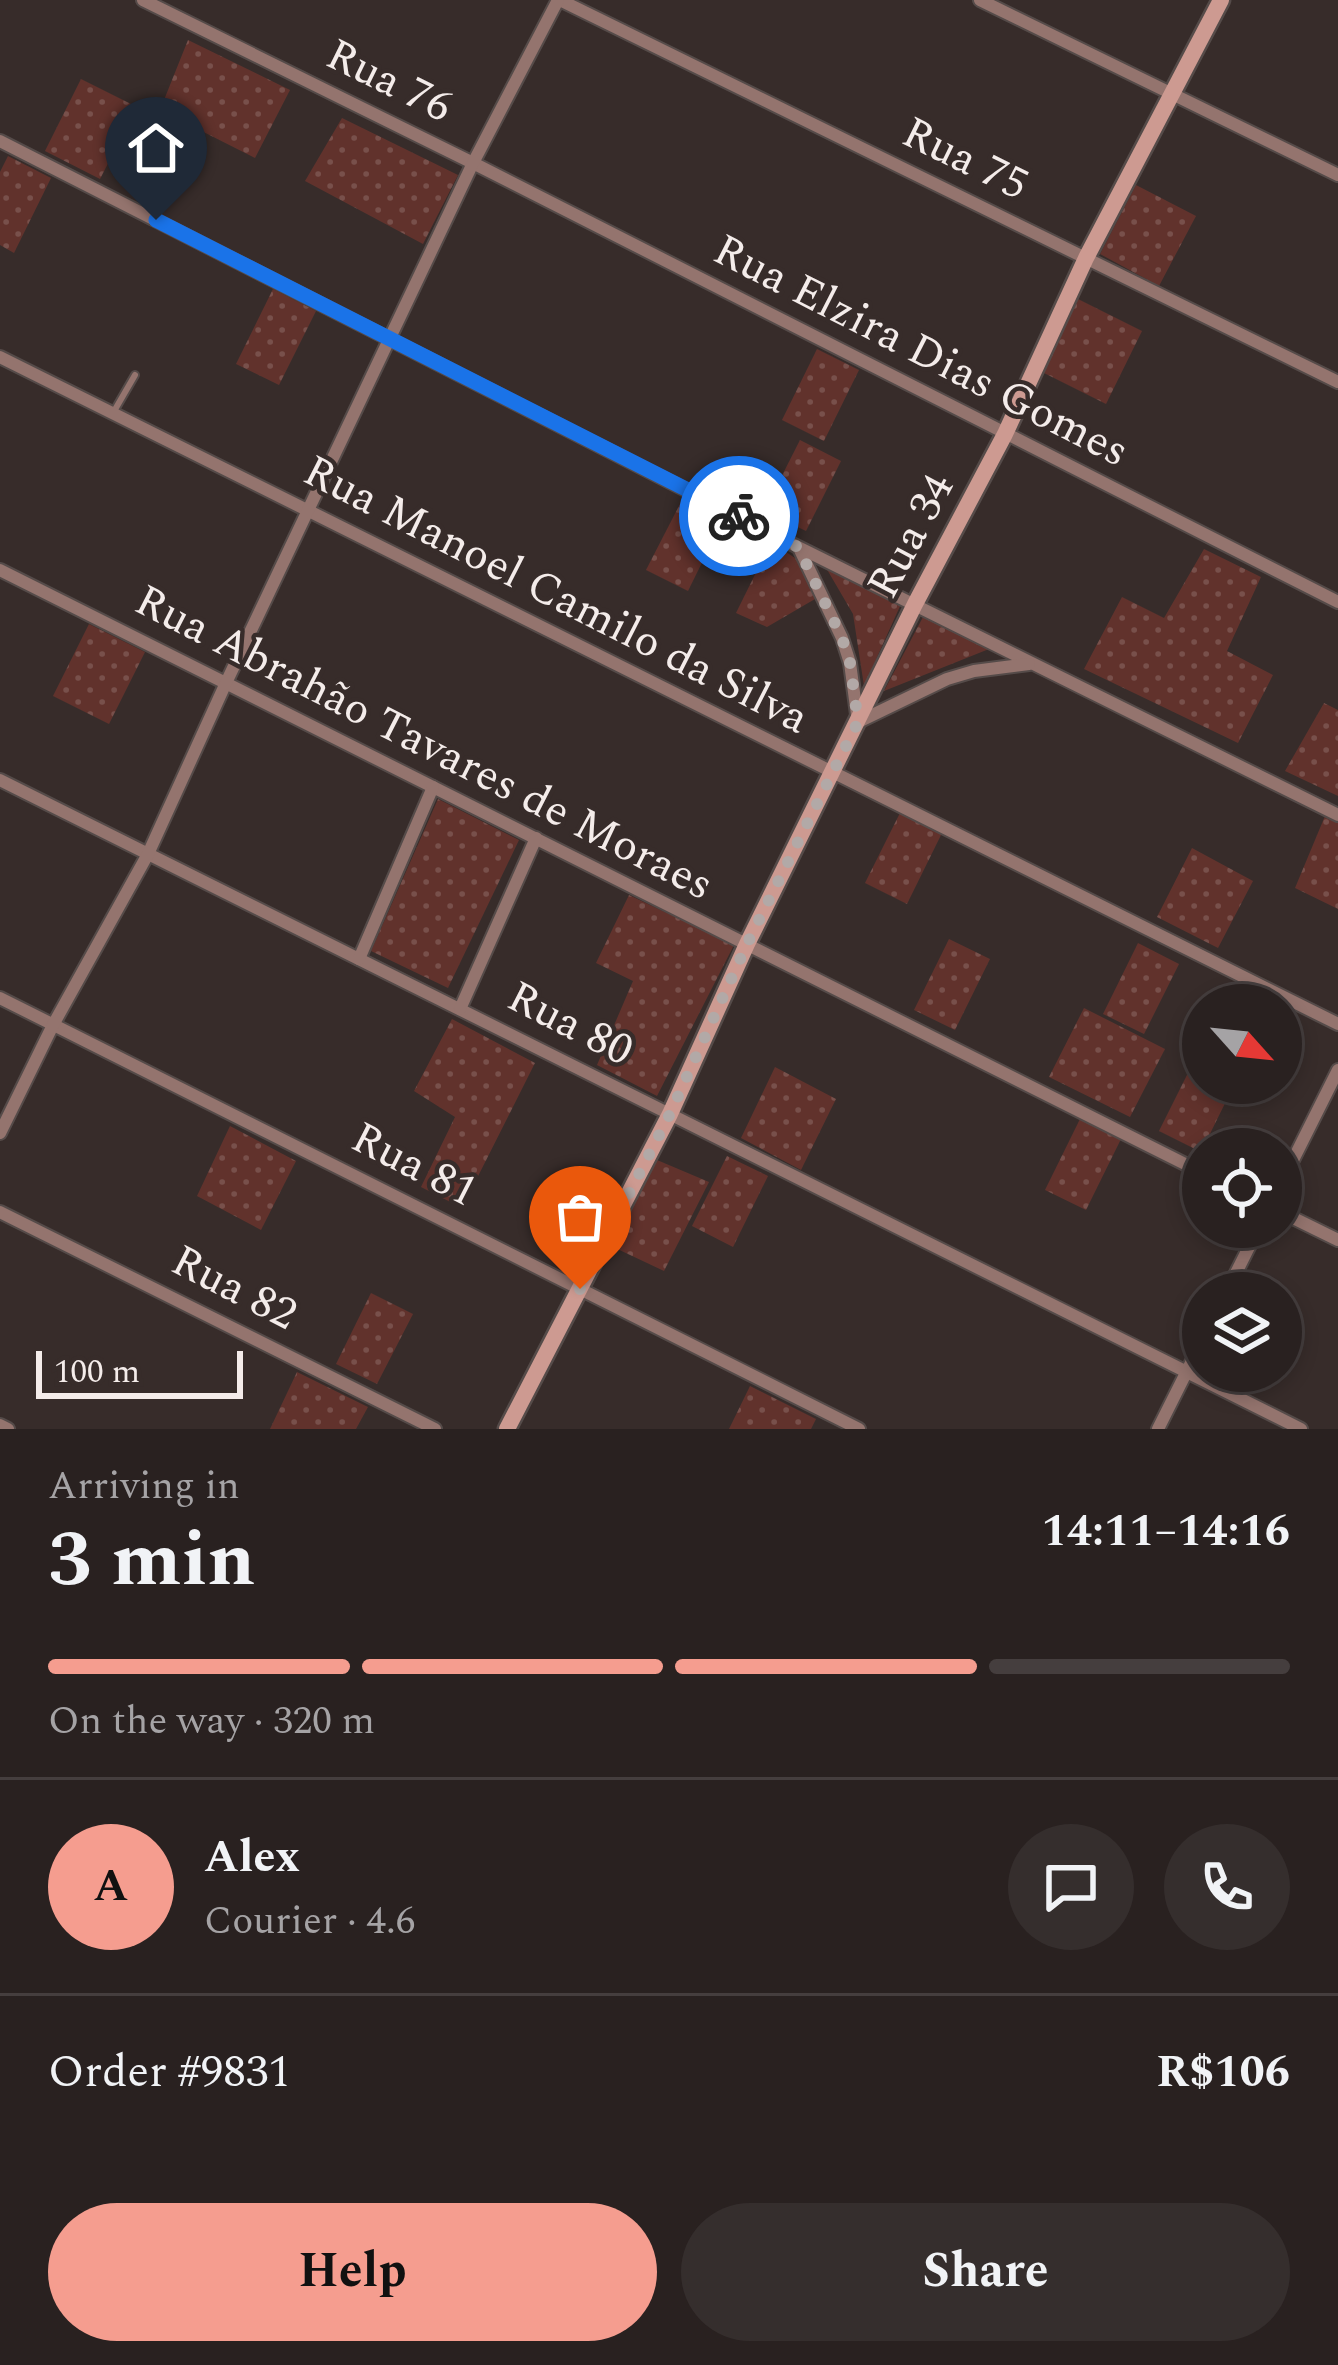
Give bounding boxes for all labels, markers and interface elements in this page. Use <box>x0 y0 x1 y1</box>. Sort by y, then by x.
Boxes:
street label: Rua 76 <box>314 21 464 141</box>
pin <box>105 97 207 220</box>
street label: Rua 75 <box>890 99 1040 219</box>
icon: home <box>123 115 189 181</box>
street label: Rua Elzira Dias Gomes <box>701 216 1141 486</box>
street label: Rua Manoel Camilo da Silva <box>291 437 821 753</box>
courier <box>679 456 799 576</box>
street label: Rua 34 <box>849 461 973 611</box>
icon: bike <box>706 483 772 549</box>
street label: Rua Abrahão Tavares de Moraes <box>123 567 725 919</box>
street label: Rua 80 <box>495 963 645 1085</box>
north arrow <box>1182 984 1302 1104</box>
map controls <box>1182 984 1302 1392</box>
street label: Rua 81 <box>339 1104 489 1226</box>
button: locate <box>1182 1128 1302 1248</box>
pin <box>529 1166 631 1289</box>
icon: bag <box>547 1184 613 1250</box>
street label: Rua 82 <box>159 1227 309 1349</box>
button: layers <box>1182 1272 1302 1392</box>
scale bar <box>36 1345 243 1398</box>
text: 100 m <box>54 1347 140 1397</box>
text: Arriving in <box>48 1457 240 1516</box>
text: 14:11–14:16 <box>1041 1497 1290 1566</box>
text: 3 min <box>48 1501 256 1620</box>
text: On the way · 320 m <box>48 1692 375 1751</box>
text: Alex <box>204 1823 300 1892</box>
button: chat <box>1008 1824 1134 1950</box>
button: phone <box>1164 1824 1290 1950</box>
text: A <box>94 1852 128 1921</box>
text: Courier · 4.6 <box>204 1892 415 1951</box>
text: Order #9831 <box>48 2038 291 2107</box>
text: R$106 <box>1156 2038 1290 2107</box>
button: Help <box>48 2203 657 2341</box>
button: Share <box>681 2203 1290 2341</box>

